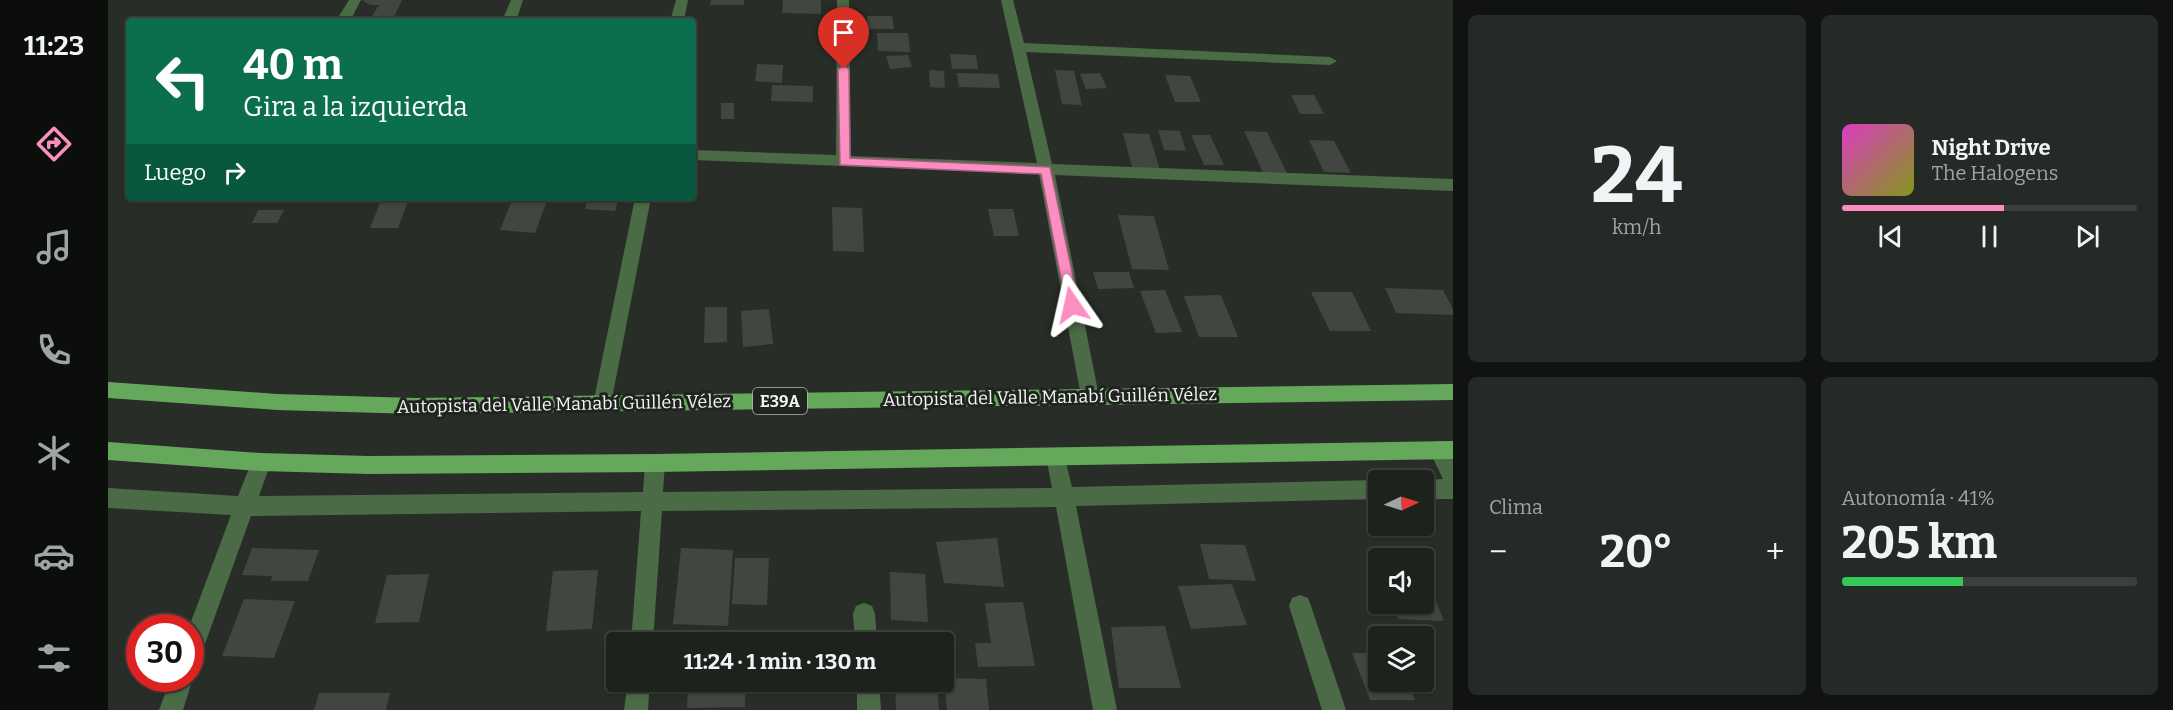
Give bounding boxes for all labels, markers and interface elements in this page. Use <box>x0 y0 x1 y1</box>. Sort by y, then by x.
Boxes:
pin <box>818 7 869 69</box>
icon: arrive <box>827 16 860 49</box>
text: 11:23 <box>24 30 84 62</box>
text: 40 m <box>243 40 343 90</box>
icon: left <box>144 42 222 120</box>
text: Gira a la izquierda <box>243 91 468 123</box>
icon: directions <box>33 123 75 165</box>
text: 24 <box>1591 129 1682 223</box>
text: Night Drive <box>1932 134 2051 161</box>
icon: right <box>218 156 251 189</box>
text: Luego <box>144 159 206 186</box>
text: The Halogens <box>1932 161 2058 185</box>
text: km/h <box>1612 215 1662 239</box>
icon: previous <box>1874 220 1907 253</box>
icon: pause <box>1973 220 2006 253</box>
icon: next <box>2071 220 2104 253</box>
icon: music <box>33 226 75 268</box>
position arrow <box>1040 273 1104 337</box>
icon: phone <box>33 329 75 371</box>
street label: Autopista del Valle Manabí Guillén Vélez <box>883 383 1217 411</box>
road number: E39A <box>753 388 807 414</box>
street label: Autopista del Valle Manabí Guillén Vélez <box>397 390 731 418</box>
icon: climate <box>33 432 75 474</box>
north arrow <box>1368 470 1434 536</box>
map controls <box>1368 470 1434 692</box>
text: Autonomía · 41% <box>1842 486 1995 510</box>
text: Clima <box>1489 495 1543 519</box>
text: 205 km <box>1842 516 1997 570</box>
text: 20° <box>1600 525 1673 579</box>
text: − <box>1489 532 1507 572</box>
text: + <box>1766 532 1785 572</box>
icon: car <box>33 535 75 577</box>
button: sound <box>1368 548 1434 614</box>
speed limit sign: 30 <box>126 614 204 692</box>
button: layers <box>1368 626 1434 692</box>
icon: filters <box>33 637 75 679</box>
text: 11:24 · 1 min · 130 m <box>684 648 876 675</box>

